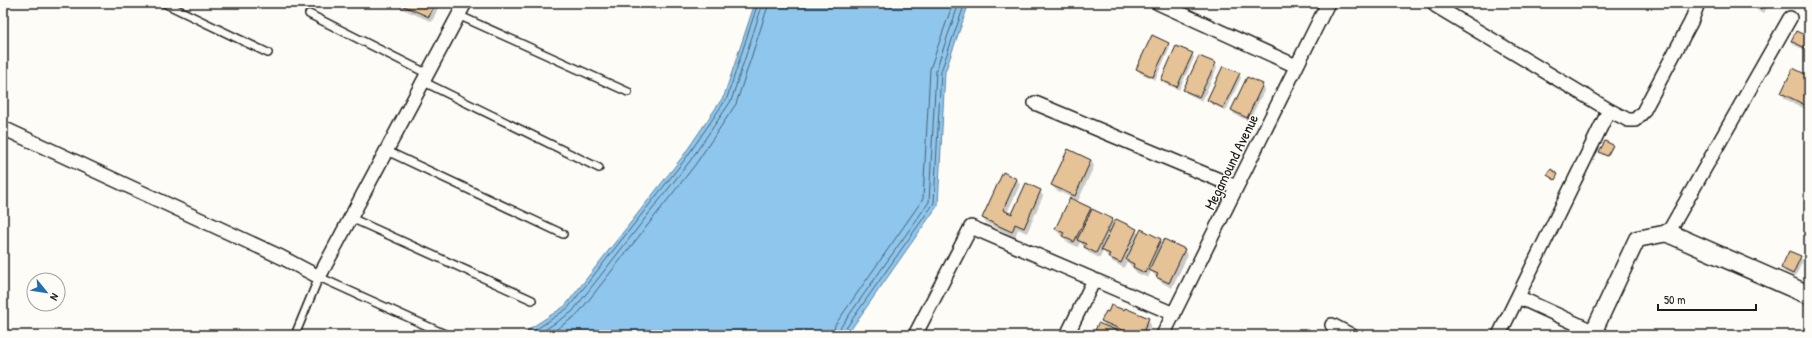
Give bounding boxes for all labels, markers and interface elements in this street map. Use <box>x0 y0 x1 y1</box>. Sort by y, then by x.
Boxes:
street label: Megamound Avenue <box>1199 111 1263 213</box>
north arrow <box>26 272 66 312</box>
scale bar <box>1658 286 1756 312</box>
text: N <box>47 291 62 303</box>
text: 50 m <box>1664 291 1685 308</box>

